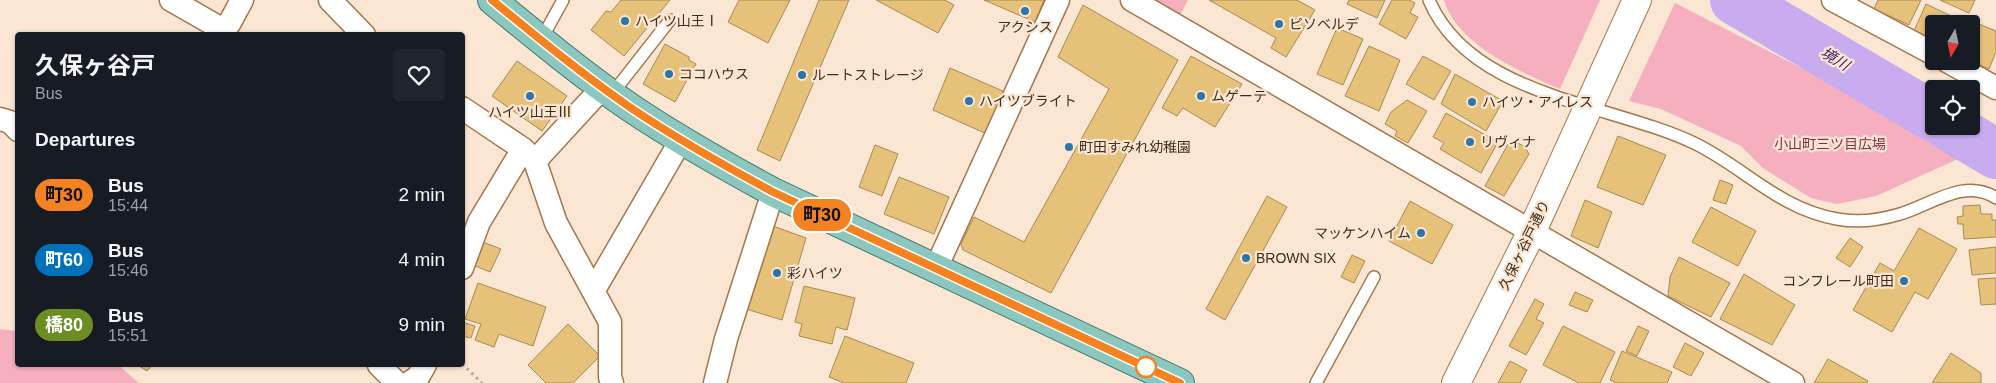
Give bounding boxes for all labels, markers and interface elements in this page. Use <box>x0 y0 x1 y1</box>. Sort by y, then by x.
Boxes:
marker: アクシス <box>1019 5 1031 17</box>
place label: ハイツ山王Ⅰ <box>635 13 719 29</box>
marker: ハイツ山王Ⅰ <box>619 15 631 27</box>
north arrow <box>1925 15 1980 70</box>
map controls <box>1925 15 1980 135</box>
place label: ピソベルデ <box>1289 16 1359 32</box>
marker: ピソベルデ <box>1273 18 1285 30</box>
place label: アクシス <box>997 19 1053 35</box>
water label: 境川 <box>1818 44 1854 75</box>
button: heart <box>393 49 445 101</box>
text: 久保ヶ谷戸 <box>35 52 155 79</box>
place label: ココハウス <box>679 66 749 82</box>
place label: ルートストレージ <box>812 67 924 83</box>
marker: ココハウス <box>663 68 675 80</box>
marker: ルートストレージ <box>796 69 808 81</box>
button: locate <box>1925 80 1980 135</box>
text: Bus <box>35 85 63 102</box>
place label: ムゲーテ <box>1211 88 1267 104</box>
marker: ハイツ山王Ⅲ <box>524 90 536 102</box>
marker: ムゲーテ <box>1195 90 1207 102</box>
place label: ハイツブライト <box>979 93 1077 109</box>
place label: ハイツ・アイレス <box>1482 94 1593 110</box>
marker: ハイツブライト <box>963 95 975 107</box>
marker: ハイツ・アイレス <box>1466 96 1478 108</box>
place label: ハイツ山王Ⅲ <box>488 104 572 120</box>
text: Departures <box>35 129 135 150</box>
place label: リヴィナ <box>1480 134 1536 150</box>
marker: リヴィナ <box>1464 136 1476 148</box>
park label: 小山町三ツ目広場 <box>1774 136 1886 152</box>
place label: 町田すみれ幼稚園 <box>1079 139 1191 155</box>
marker: 町田すみれ幼稚園 <box>1063 141 1075 153</box>
text: Bus <box>108 175 144 196</box>
text: 2 min <box>399 184 445 205</box>
text: 町30 <box>45 185 83 205</box>
text: 15:44 <box>108 197 148 214</box>
street label: 久保ヶ谷戸通り <box>1495 197 1553 293</box>
line badge: 町30 <box>793 199 851 231</box>
text: 町30 <box>803 205 841 225</box>
place label: マッケンハイム <box>1314 225 1411 241</box>
marker: マッケンハイム <box>1415 227 1427 239</box>
text: Bus <box>108 240 144 261</box>
text: 4 min <box>399 249 445 270</box>
text: 町60 <box>45 250 83 270</box>
place label: BROWN SIX <box>1256 250 1337 266</box>
marker: BROWN SIX <box>1240 252 1252 264</box>
text: 15:46 <box>108 262 148 279</box>
place label: 彩ハイツ <box>787 265 843 281</box>
marker: 彩ハイツ <box>771 267 783 279</box>
place label: コンフレール町田 <box>1782 273 1894 289</box>
marker: コンフレール町田 <box>1898 275 1910 287</box>
text: Bus <box>108 305 144 326</box>
text: 9 min <box>399 314 445 335</box>
text: 橋80 <box>45 315 83 335</box>
text: 15:51 <box>108 327 148 344</box>
unlabelled marker <box>1135 356 1157 378</box>

